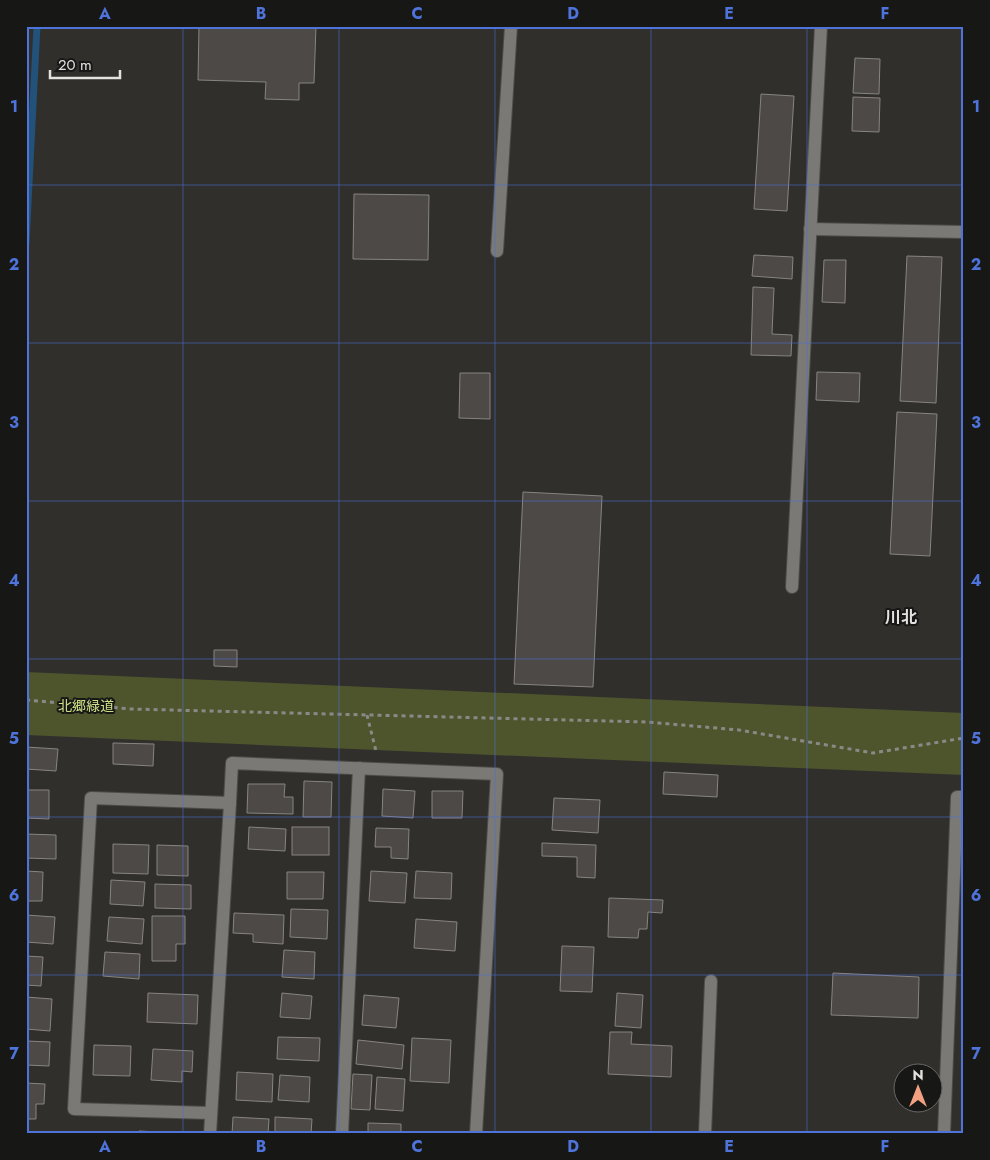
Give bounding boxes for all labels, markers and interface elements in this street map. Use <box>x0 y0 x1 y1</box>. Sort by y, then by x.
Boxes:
text: A <box>98 2 111 25</box>
text: B <box>256 2 266 25</box>
text: C <box>411 2 423 25</box>
text: D <box>567 2 579 25</box>
text: E <box>724 2 734 25</box>
text: F <box>881 2 889 25</box>
scale bar <box>50 48 120 80</box>
text: 20 m <box>58 54 92 76</box>
text: 1 <box>10 95 18 118</box>
text: 1 <box>972 95 980 118</box>
text: 2 <box>9 253 19 276</box>
text: 2 <box>971 253 981 276</box>
text: 3 <box>9 411 19 434</box>
text: 3 <box>971 411 981 434</box>
text: 4 <box>8 569 20 592</box>
text: 4 <box>970 569 982 592</box>
district label: 川北 <box>885 606 917 629</box>
park label: 北郷緑道 <box>58 696 114 716</box>
text: 5 <box>9 727 19 750</box>
text: 5 <box>971 727 981 750</box>
text: 6 <box>9 884 19 907</box>
text: 6 <box>971 884 981 907</box>
text: 7 <box>9 1042 19 1065</box>
text: 7 <box>971 1042 981 1065</box>
north arrow <box>892 1062 942 1112</box>
text: N <box>912 1065 924 1085</box>
text: A <box>98 1135 111 1158</box>
text: B <box>256 1135 266 1158</box>
text: C <box>411 1135 423 1158</box>
text: D <box>567 1135 579 1158</box>
text: E <box>724 1135 734 1158</box>
text: F <box>881 1135 889 1158</box>

